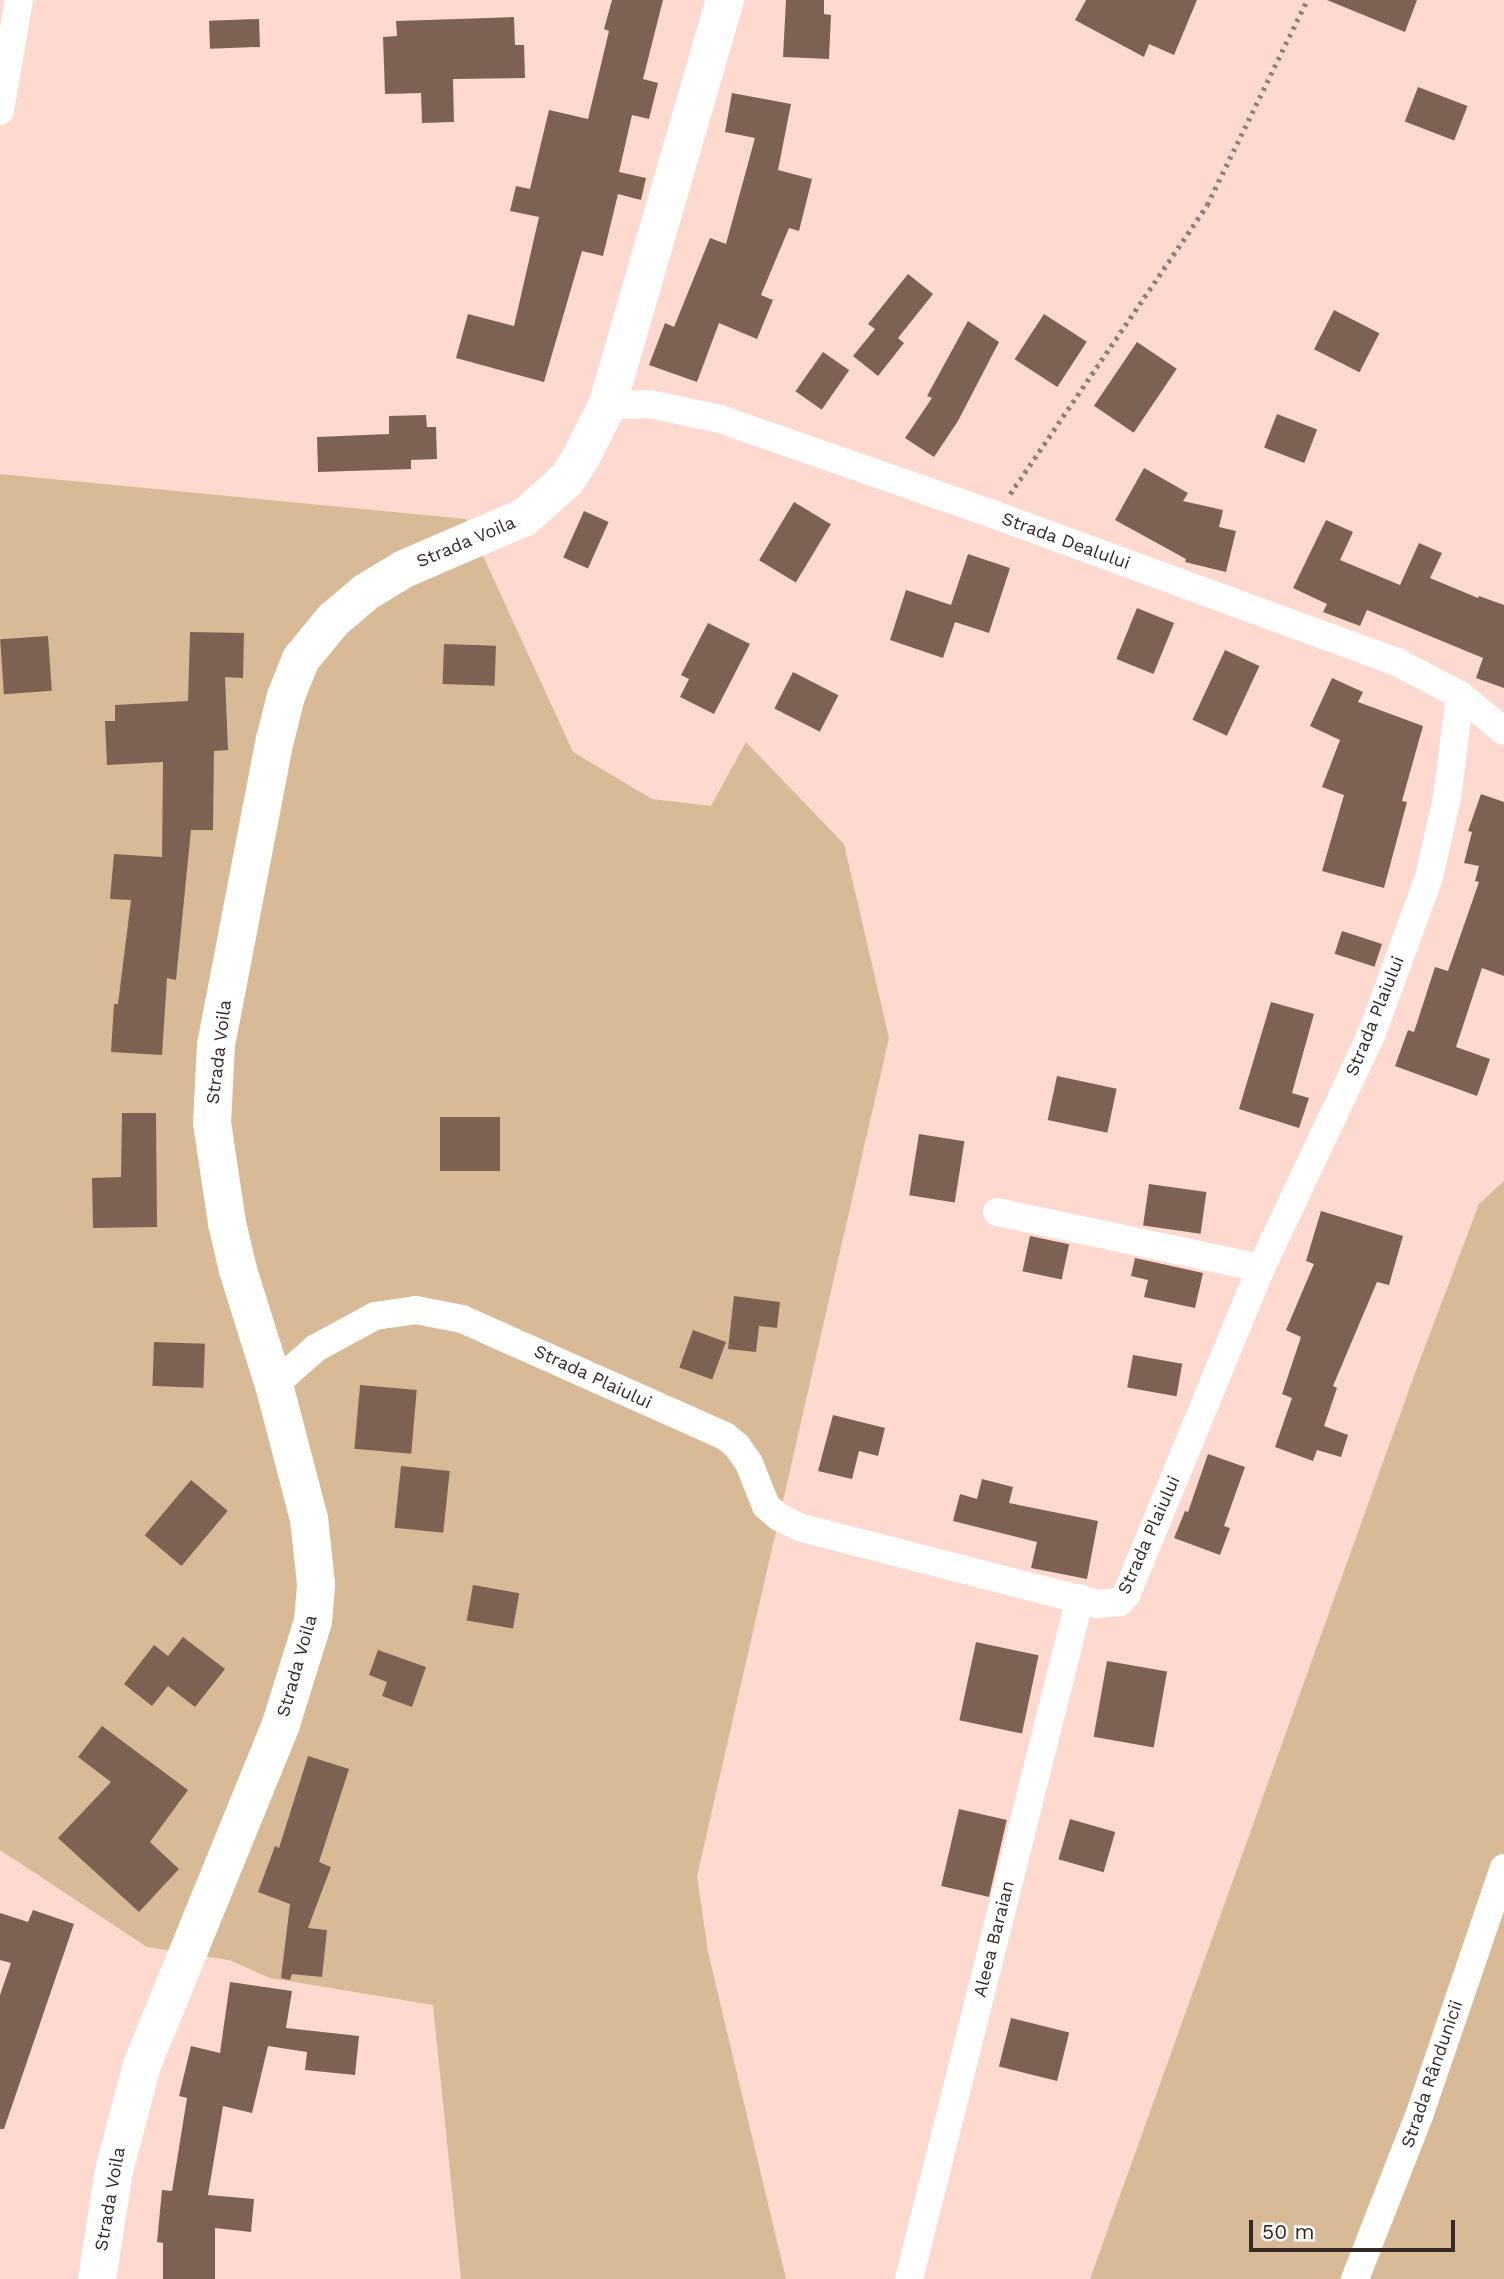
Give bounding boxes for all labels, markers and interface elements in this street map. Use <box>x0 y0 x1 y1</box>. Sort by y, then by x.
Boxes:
street label: Strada Dealului <box>999 508 1133 574</box>
street label: Strada Voila <box>413 511 519 573</box>
street label: Strada Plaiului <box>1341 953 1409 1079</box>
street label: Strada Voila <box>202 998 236 1106</box>
street label: Strada Plaiului <box>530 1340 656 1414</box>
street label: Strada Plaiului <box>1113 1472 1185 1598</box>
street label: Strada Voila <box>272 1612 322 1720</box>
street label: Aleea Baraian <box>969 1878 1019 2000</box>
street label: Strada Rândunicii <box>1397 1997 1467 2151</box>
street label: Strada Voila <box>90 2145 130 2253</box>
scale bar <box>1252 2206 1458 2250</box>
text: 50 m <box>1262 2219 1314 2244</box>

